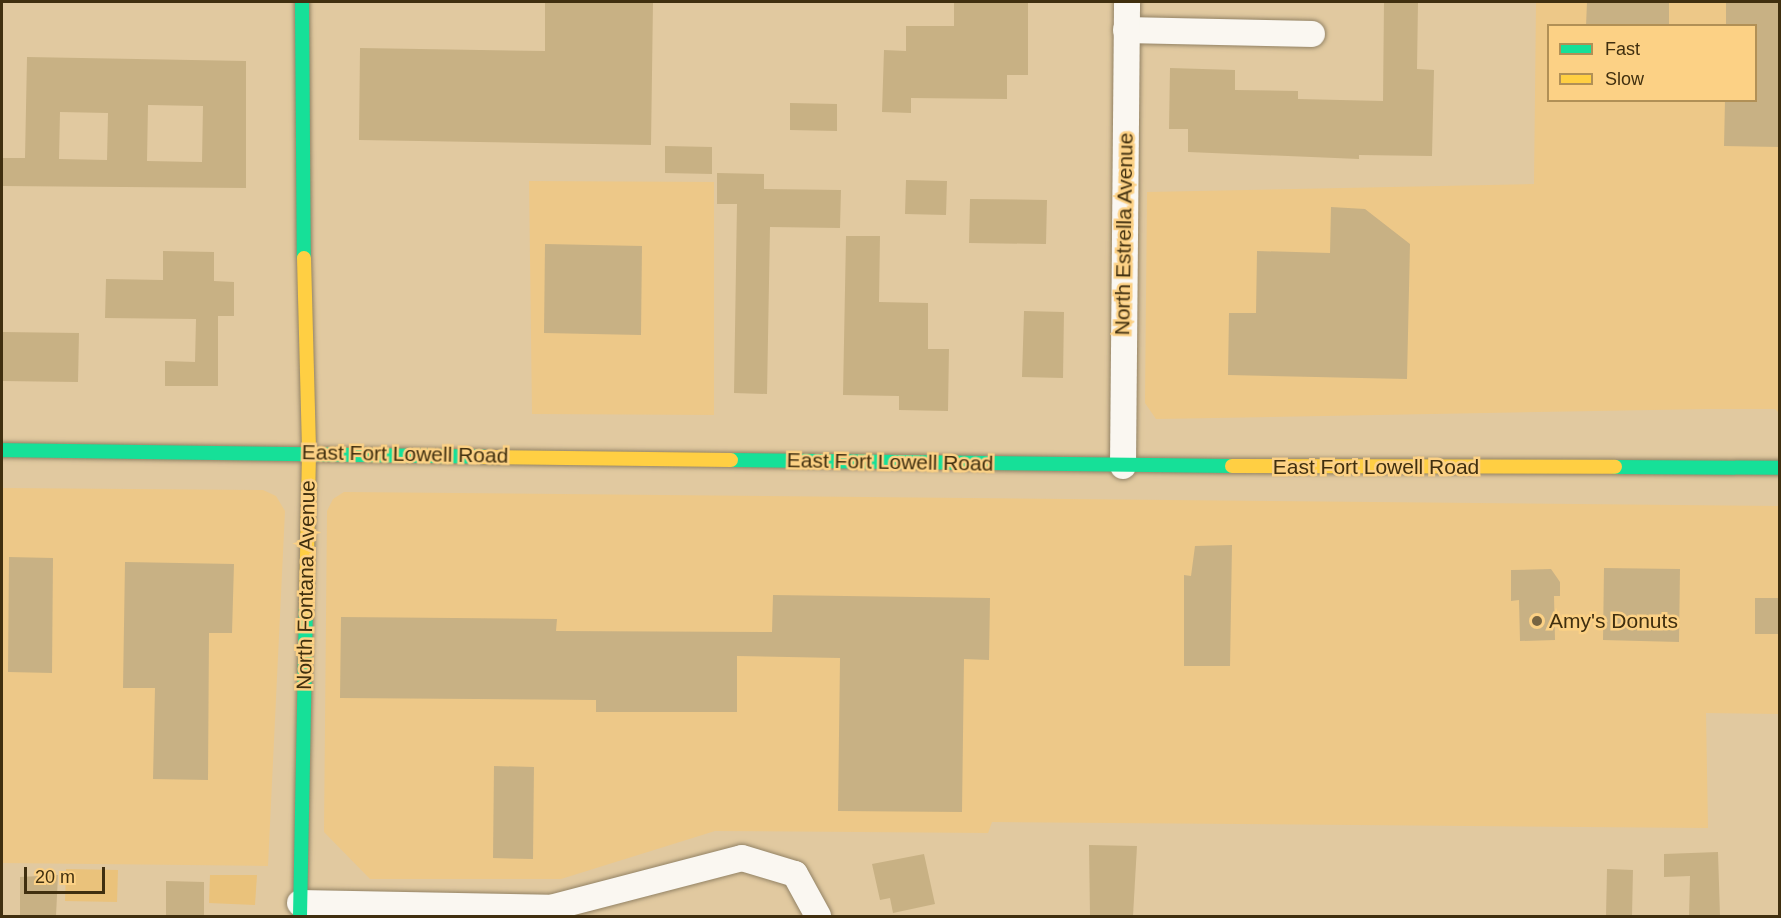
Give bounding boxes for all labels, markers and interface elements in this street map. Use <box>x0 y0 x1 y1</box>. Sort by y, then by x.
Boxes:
legend <box>1547 24 1757 102</box>
text: Fast <box>1605 39 1640 59</box>
text: Slow <box>1605 69 1644 89</box>
street label: North Estrella Avenue <box>1110 132 1138 336</box>
street label: East Fort Lowell Road <box>301 440 509 468</box>
street label: East Fort Lowell Road <box>786 448 994 476</box>
street label: East Fort Lowell Road <box>1273 454 1479 480</box>
street label: North Fontana Avenue <box>292 479 320 691</box>
place label: Amy's Donuts <box>1549 608 1678 634</box>
marker: Amy's Donuts <box>1530 614 1544 628</box>
scale bar <box>27 855 108 893</box>
text: 20 m <box>35 867 75 887</box>

